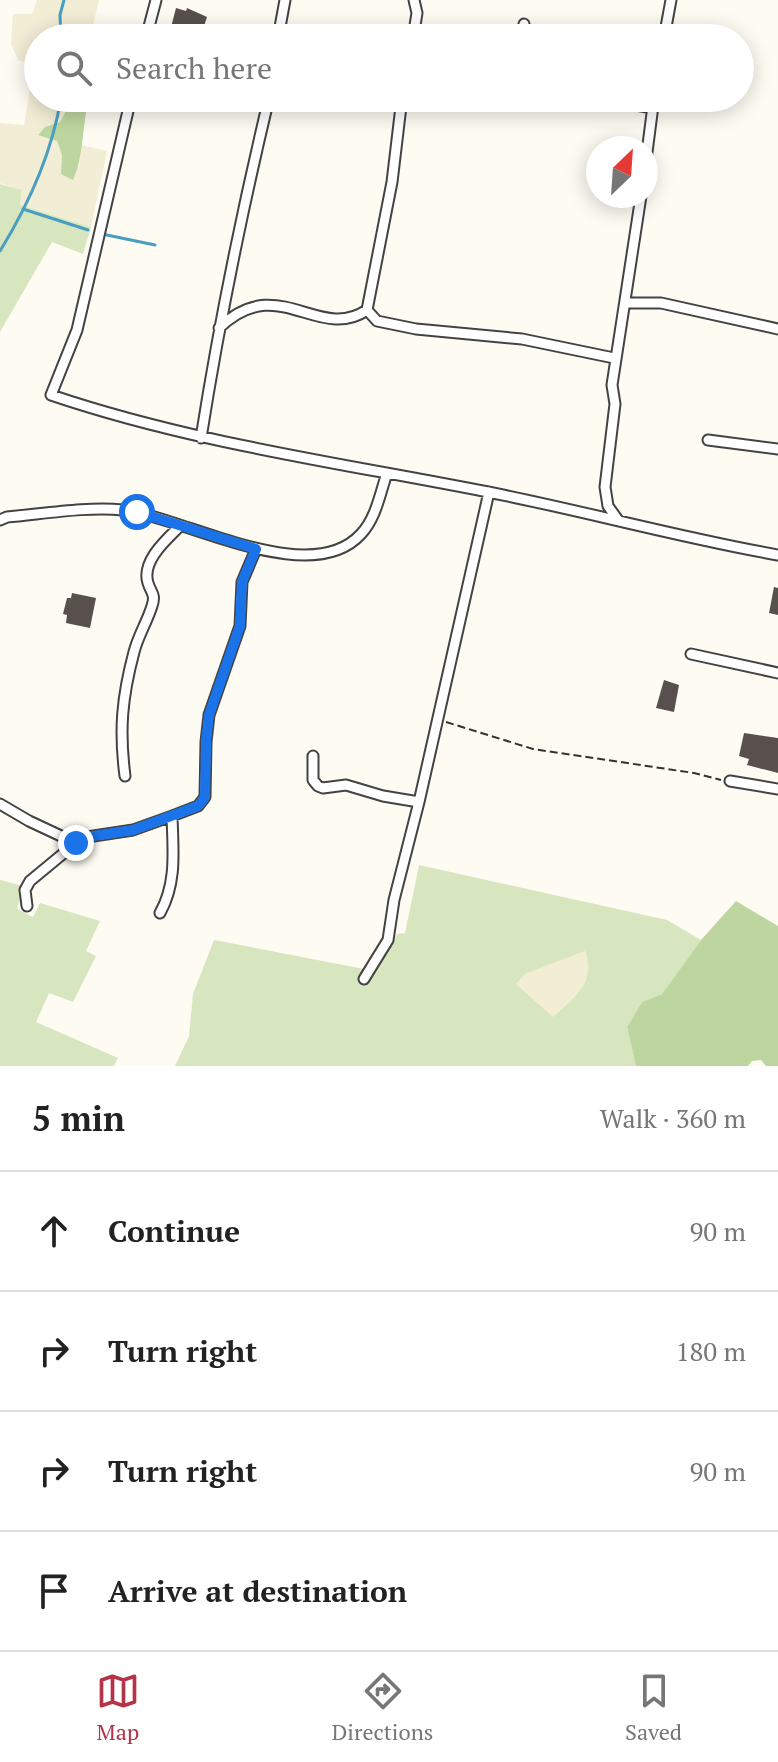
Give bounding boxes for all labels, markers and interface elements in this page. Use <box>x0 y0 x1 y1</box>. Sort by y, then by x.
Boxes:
search box <box>24 24 754 112</box>
icon: search <box>52 46 96 90</box>
text: Search here <box>116 48 272 88</box>
north arrow <box>586 136 658 208</box>
route start <box>119 494 155 530</box>
route end <box>58 825 94 861</box>
text: 5 min <box>32 1096 125 1141</box>
text: Walk · 360 m <box>600 1101 746 1135</box>
icon: ahead <box>32 1209 76 1253</box>
text: Continue <box>108 1211 240 1251</box>
text: 90 m <box>690 1214 746 1248</box>
icon: right <box>32 1329 76 1373</box>
text: Turn right <box>108 1331 257 1371</box>
text: 180 m <box>676 1334 746 1368</box>
icon: right <box>32 1449 76 1493</box>
text: Turn right <box>108 1451 257 1491</box>
text: 90 m <box>690 1454 746 1488</box>
icon: arrive <box>32 1569 76 1613</box>
text: Arrive at destination <box>108 1571 407 1611</box>
tab: Map <box>96 1669 140 1746</box>
tab: Directions <box>332 1669 433 1746</box>
tab: Saved <box>625 1669 682 1746</box>

